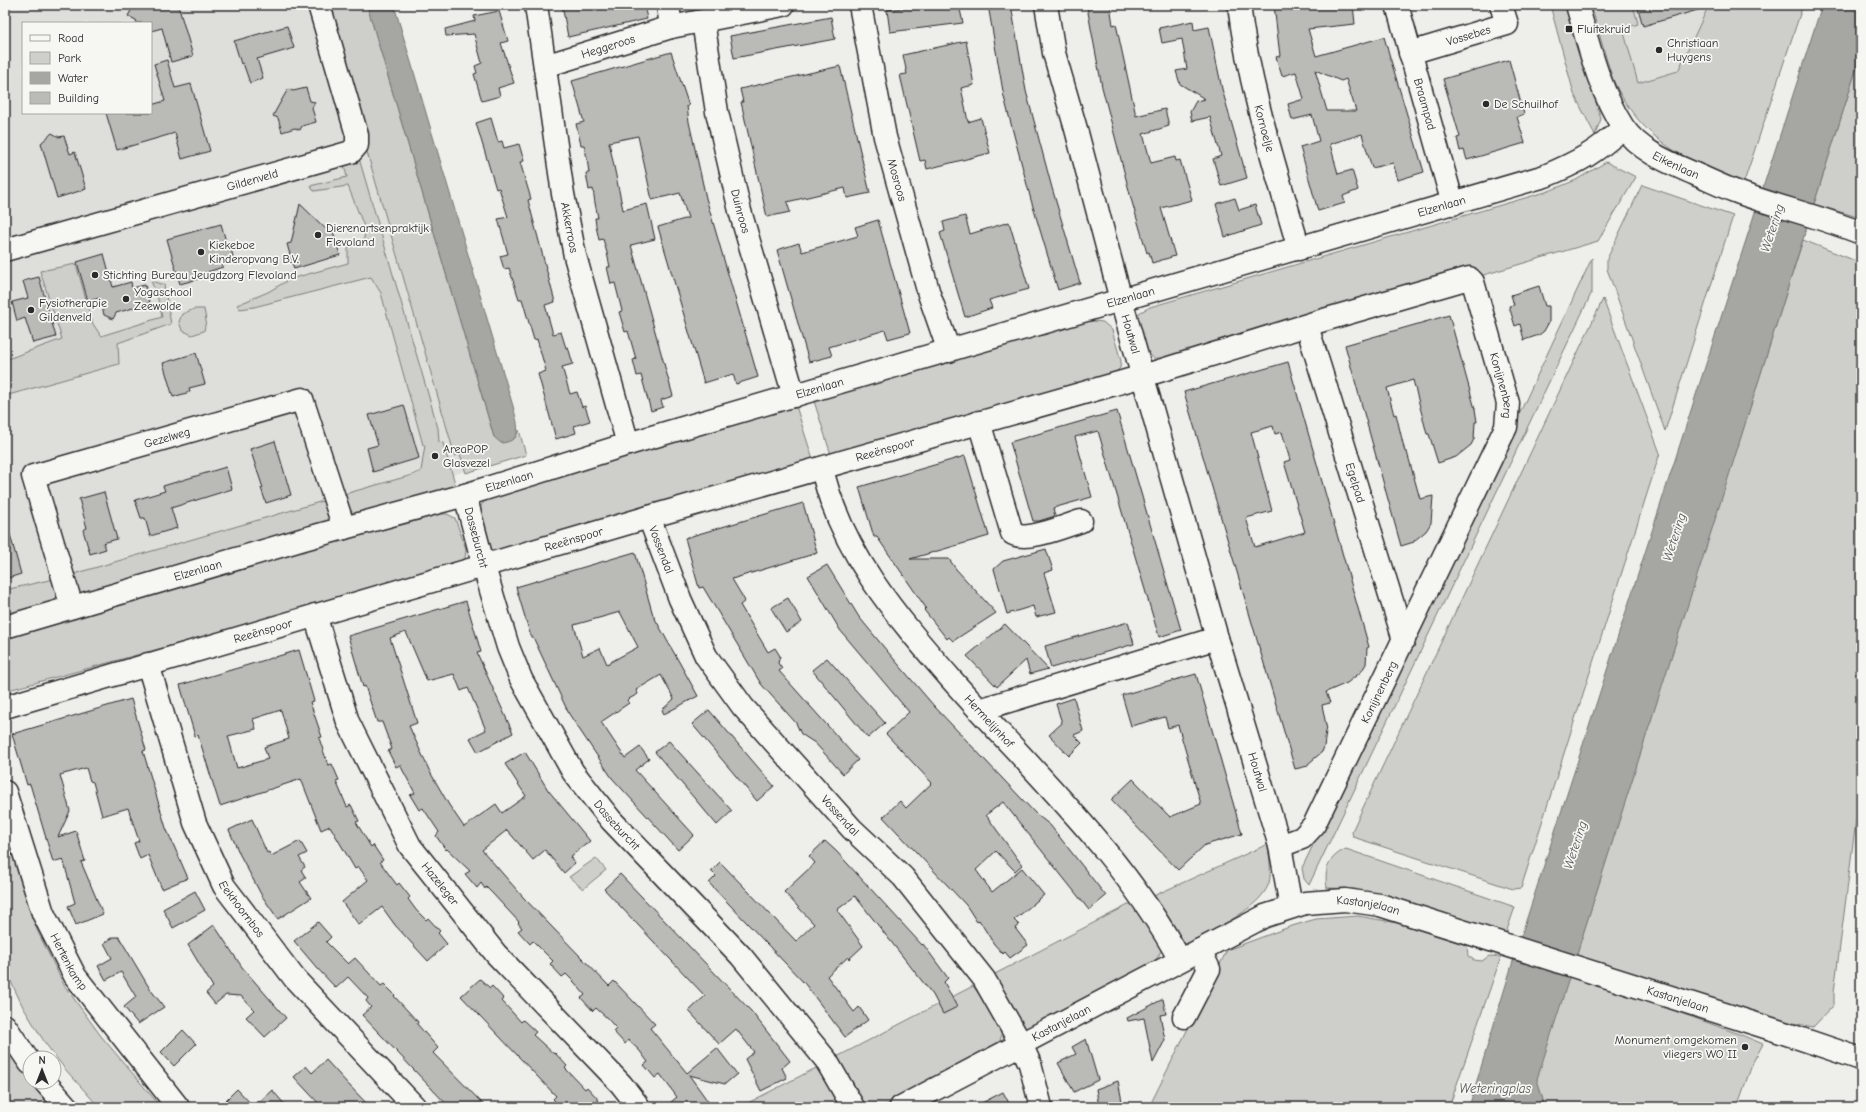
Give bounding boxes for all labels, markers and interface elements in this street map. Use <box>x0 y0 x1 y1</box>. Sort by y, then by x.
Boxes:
legend <box>22 22 152 114</box>
street label: Vossebes <box>1445 22 1492 49</box>
place label: Fluitekruid <box>1577 22 1630 36</box>
marker: Fluitekruid <box>1564 24 1574 34</box>
text: Road <box>58 31 84 45</box>
street label: Heggeroos <box>579 32 637 61</box>
place label: Christiaan Huygens <box>1667 36 1718 64</box>
marker: Christiaan Huygens <box>1654 45 1664 55</box>
text: Park <box>58 51 81 65</box>
text: Water <box>58 71 88 85</box>
street label: Braampad <box>1411 77 1439 132</box>
text: Building <box>58 91 99 105</box>
place label: De Schuilhof <box>1494 97 1559 111</box>
marker: De Schuilhof <box>1481 99 1491 109</box>
street label: Kornoelje <box>1251 103 1277 154</box>
street label: Eikenlaan <box>1650 148 1701 182</box>
street label: Mosroos <box>884 157 910 203</box>
street label: Gildenveld <box>225 166 280 194</box>
street label: Duinroos <box>728 188 753 235</box>
street label: Elzenlaan <box>1416 193 1467 220</box>
street label: Akkerroos <box>558 201 581 254</box>
water label: Wetering <box>1757 202 1787 254</box>
place label: Dierenartsenpraktijk Flevoland <box>326 221 429 249</box>
marker: Dierenartsenpraktijk Flevoland <box>313 230 323 240</box>
place label: Kiekeboe Kinderopvang B.V. <box>209 238 299 266</box>
marker: Kiekeboe Kinderopvang B.V. <box>196 247 206 257</box>
place label: Stichting Bureau Jeugdzorg Flevoland <box>103 268 297 282</box>
marker: Stichting Bureau Jeugdzorg Flevoland <box>90 270 100 280</box>
street label: Elzenlaan <box>1105 283 1156 311</box>
place label: Yogaschool Zeewolde <box>134 285 192 313</box>
marker: Yogaschool Zeewolde <box>121 294 131 304</box>
place label: Fysiotherapie Gildenveld <box>39 296 107 324</box>
marker: Fysiotherapie Gildenveld <box>26 305 36 315</box>
street label: Houtwal <box>1118 313 1143 355</box>
street label: Konijnenberg <box>1487 351 1515 419</box>
street label: Elzenlaan <box>794 374 845 402</box>
street label: Gezelweg <box>142 424 192 451</box>
street label: Reeënspoor <box>854 434 916 465</box>
place label: AreaPOP Glasvezel <box>443 442 490 470</box>
marker: AreaPOP Glasvezel <box>430 451 440 461</box>
street label: Egelpad <box>1343 461 1368 504</box>
street label: Elzenlaan <box>484 467 535 495</box>
street label: Dasseburcht <box>461 506 491 570</box>
water label: Wetering <box>1659 511 1689 563</box>
street label: Reeënspoor <box>543 524 605 554</box>
street label: Vossendal <box>646 524 677 576</box>
street label: Elzenlaan <box>172 557 223 584</box>
street label: Reeënspoor <box>232 616 294 646</box>
street label: Konijnenberg <box>1358 658 1400 726</box>
street label: Hermelijnhof <box>962 692 1017 751</box>
street label: Houtwal <box>1245 751 1270 793</box>
street label: Vossendal <box>818 792 862 839</box>
street label: Dasseburcht <box>591 797 643 853</box>
water label: Wetering <box>1560 819 1590 871</box>
street label: Hazeleger <box>419 859 462 909</box>
street label: Eekhoornbos <box>216 879 267 940</box>
street label: Kastanjelaan <box>1336 893 1402 918</box>
street label: Hertenkamp <box>47 931 90 993</box>
street label: Kastanjelaan <box>1645 983 1711 1016</box>
street label: Kastanjelaan <box>1029 1002 1093 1044</box>
place label: Monument omgekomen vliegers WO II <box>1615 1033 1737 1061</box>
marker: Monument omgekomen vliegers WO II <box>1740 1042 1750 1052</box>
north arrow <box>22 1050 62 1090</box>
text: N <box>38 1054 46 1067</box>
water label: Weteringplas <box>1459 1081 1531 1096</box>

